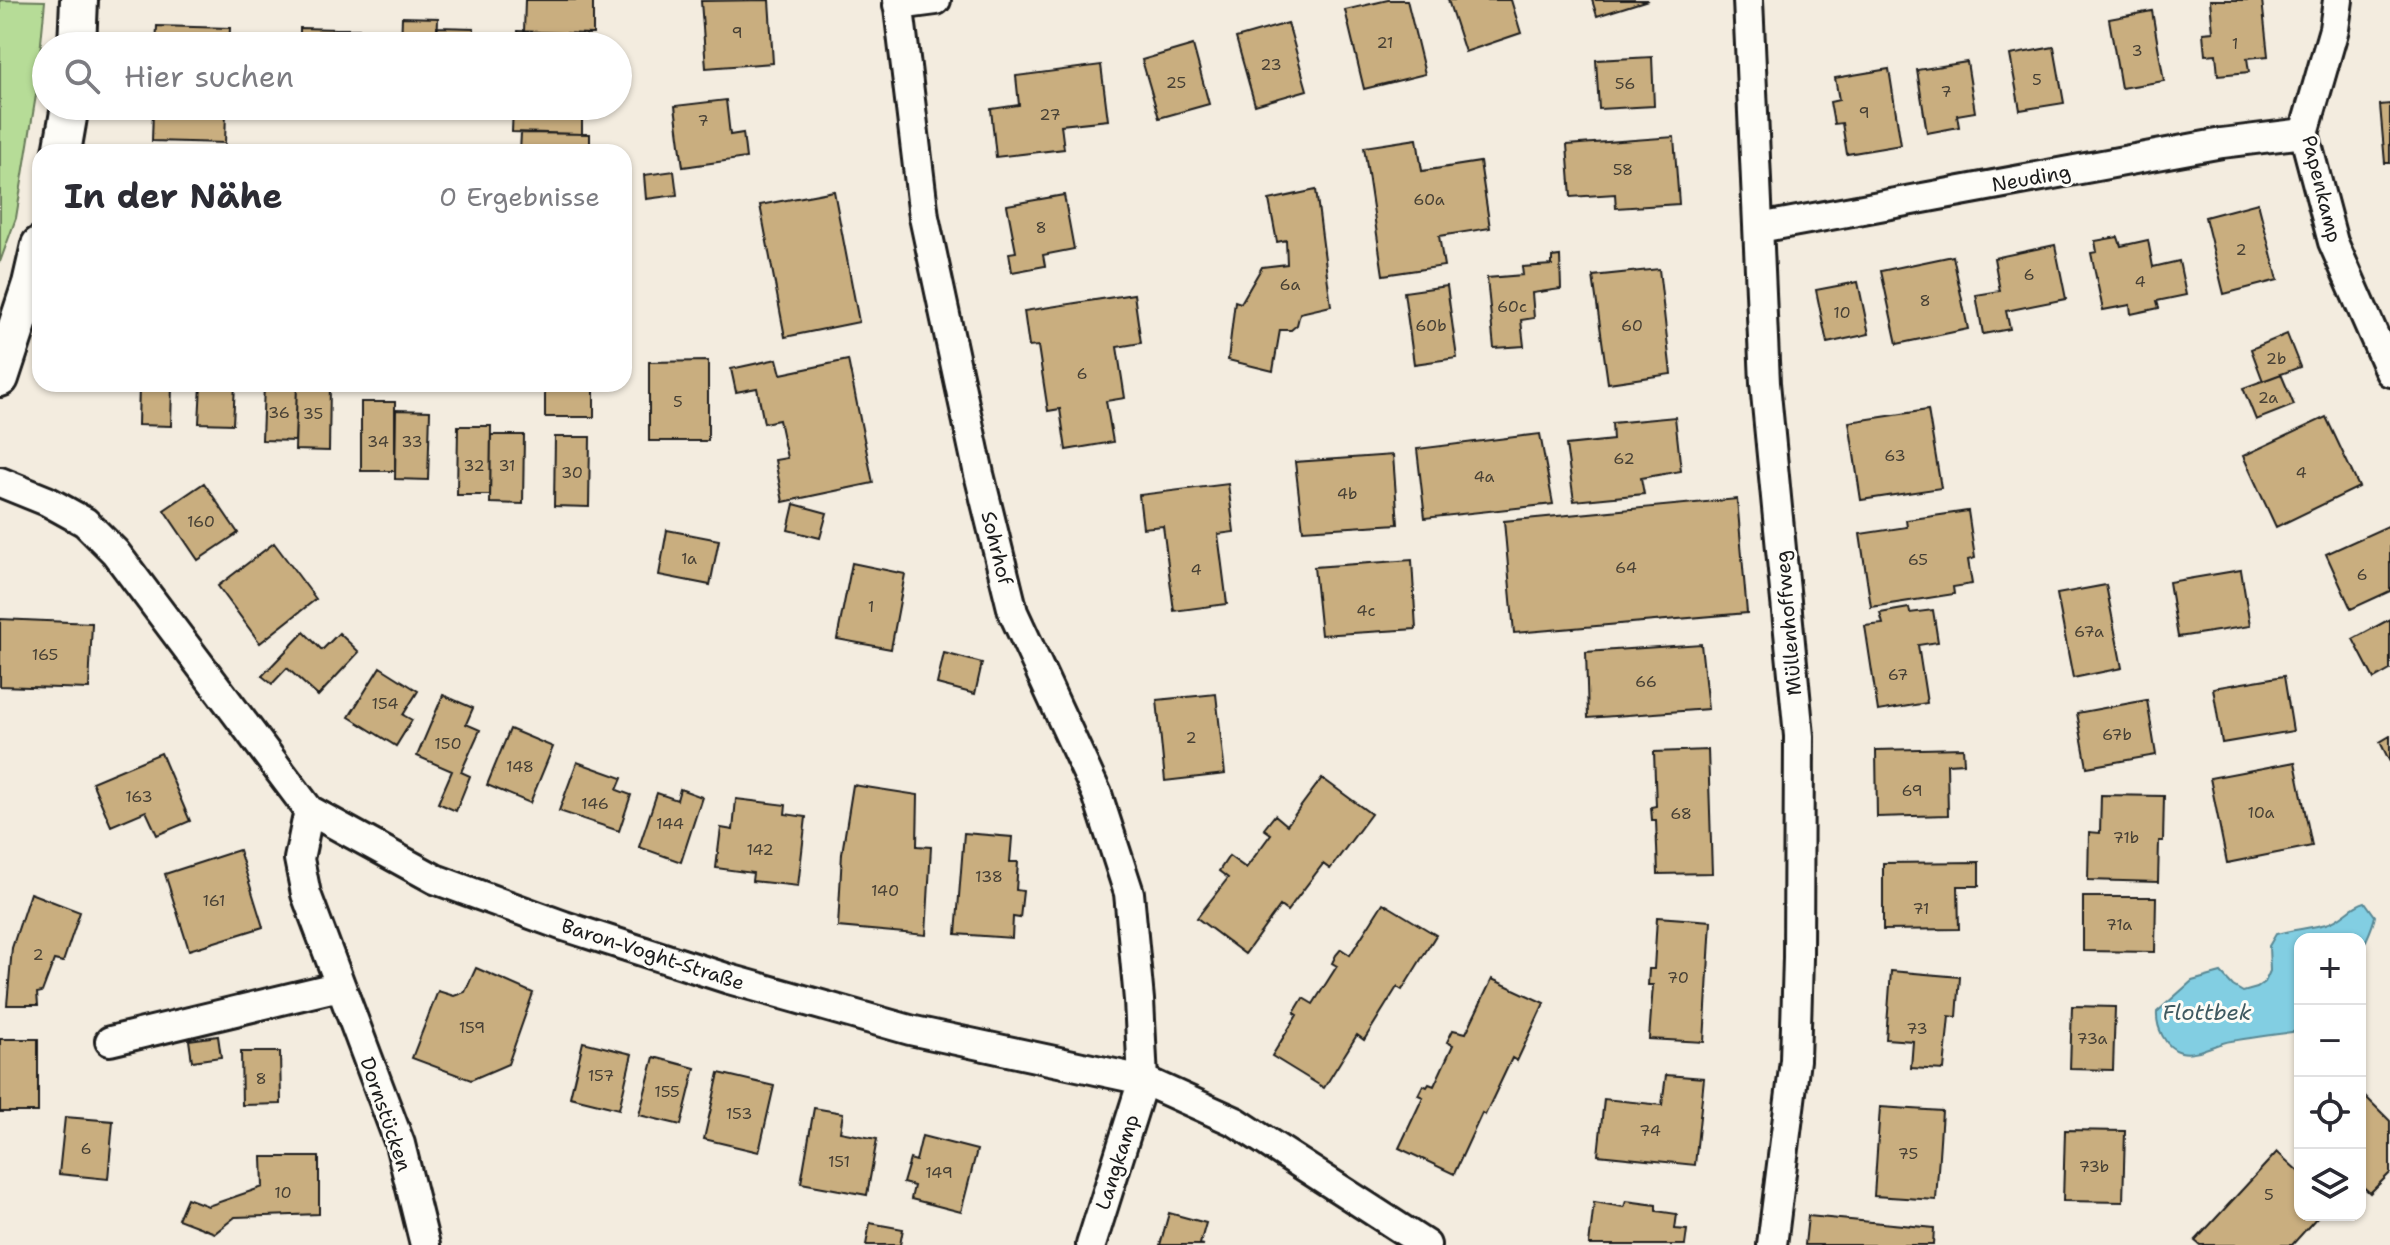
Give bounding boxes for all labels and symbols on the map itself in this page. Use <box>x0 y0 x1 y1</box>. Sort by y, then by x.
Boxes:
house number: 9 <box>731 22 743 43</box>
house number: 21 <box>1376 32 1394 53</box>
house number: 1 <box>2232 33 2238 54</box>
house number: 3 <box>2131 40 2143 61</box>
house number: 23 <box>1260 54 1282 75</box>
house number: 5 <box>2032 69 2042 90</box>
house number: 25 <box>1166 72 1186 93</box>
house number: 56 <box>1615 73 1635 94</box>
house number: 7 <box>1940 81 1952 102</box>
house number: 9 <box>1858 102 1870 123</box>
house number: 27 <box>1039 104 1061 125</box>
house number: 7 <box>697 110 709 131</box>
street label: Papenkamp <box>2296 133 2348 245</box>
street label: Neuding <box>1989 158 2073 198</box>
house number: 58 <box>1613 159 1633 180</box>
house number: 60a <box>1413 189 1445 210</box>
house number: 8 <box>1035 217 1047 238</box>
house number: 2 <box>2235 239 2247 260</box>
house number: 6 <box>2023 264 2035 285</box>
house number: 4 <box>2134 271 2146 292</box>
house number: 6a <box>1280 274 1300 295</box>
house number: 8 <box>1919 290 1931 311</box>
house number: 60c <box>1497 296 1527 317</box>
house number: 10 <box>1833 302 1851 323</box>
house number: 60b <box>1415 315 1447 336</box>
house number: 60 <box>1621 315 1643 336</box>
house number: 2b <box>2266 348 2286 369</box>
house number: 6 <box>1076 363 1088 384</box>
house number: 2a <box>2258 387 2278 408</box>
house number: 5 <box>673 391 683 412</box>
house number: 36 <box>268 402 290 423</box>
house number: 35 <box>303 403 323 424</box>
house number: 34 <box>367 431 389 452</box>
house number: 33 <box>401 431 423 452</box>
house number: 63 <box>1884 445 1906 466</box>
house number: 62 <box>1613 448 1635 469</box>
house number: 32 <box>463 455 485 476</box>
house number: 31 <box>498 455 516 476</box>
house number: 30 <box>561 462 583 483</box>
house number: 4 <box>2295 462 2307 483</box>
house number: 4a <box>1474 466 1494 487</box>
house number: 4b <box>1337 483 1357 504</box>
street label: Sohrhof <box>975 508 1019 588</box>
house number: 160 <box>187 511 215 532</box>
house number: 1a <box>681 548 697 569</box>
street label: Müllenhoffweg <box>1769 549 1807 697</box>
house number: 65 <box>1908 549 1928 570</box>
house number: 64 <box>1615 557 1637 578</box>
house number: 4 <box>1190 559 1202 580</box>
house number: 6 <box>2356 564 2368 585</box>
house number: 1 <box>868 596 874 617</box>
house number: 4c <box>1356 600 1376 621</box>
house number: 67a <box>2074 621 2104 642</box>
house number: 165 <box>32 644 58 665</box>
house number: 67 <box>1888 664 1908 685</box>
house number: 66 <box>1635 671 1657 692</box>
house number: 154 <box>371 693 399 714</box>
house number: 67b <box>2102 724 2132 745</box>
house number: 2 <box>1185 727 1197 748</box>
house number: 150 <box>434 733 462 754</box>
house number: 148 <box>506 756 534 777</box>
house number: 69 <box>1901 780 1923 801</box>
house number: 163 <box>125 786 153 807</box>
house number: 146 <box>581 793 609 814</box>
house number: 10a <box>2248 802 2275 823</box>
house number: 68 <box>1670 803 1692 824</box>
house number: 144 <box>656 813 684 834</box>
house number: 71b <box>2113 827 2139 848</box>
house number: 142 <box>746 839 774 860</box>
house number: 138 <box>975 866 1003 887</box>
house number: 140 <box>871 880 899 901</box>
house number: 161 <box>203 890 225 911</box>
house number: 71 <box>1912 898 1930 919</box>
street label: Baron-Voght-Straße <box>558 912 748 996</box>
house number: 71a <box>2106 914 2132 935</box>
house number: 2 <box>32 944 44 965</box>
house number: 70 <box>1667 967 1689 988</box>
water label: Flottbek <box>2162 998 2252 1027</box>
house number: 159 <box>459 1017 485 1038</box>
house number: 73 <box>1906 1018 1928 1039</box>
house number: 73a <box>2077 1028 2107 1049</box>
street label: Dornstücken <box>354 1054 418 1174</box>
house number: 157 <box>588 1065 614 1086</box>
house number: 8 <box>255 1068 267 1089</box>
house number: 155 <box>654 1081 680 1102</box>
house number: 153 <box>726 1103 752 1124</box>
street label: Langkamp <box>1089 1111 1145 1213</box>
house number: 74 <box>1639 1120 1661 1141</box>
house number: 6 <box>80 1138 92 1159</box>
house number: 75 <box>1898 1143 1918 1164</box>
house number: 151 <box>828 1151 850 1172</box>
house number: 73b <box>2079 1156 2109 1177</box>
house number: 149 <box>925 1162 953 1183</box>
house number: 10 <box>274 1182 292 1203</box>
house number: 5 <box>2264 1184 2274 1205</box>

